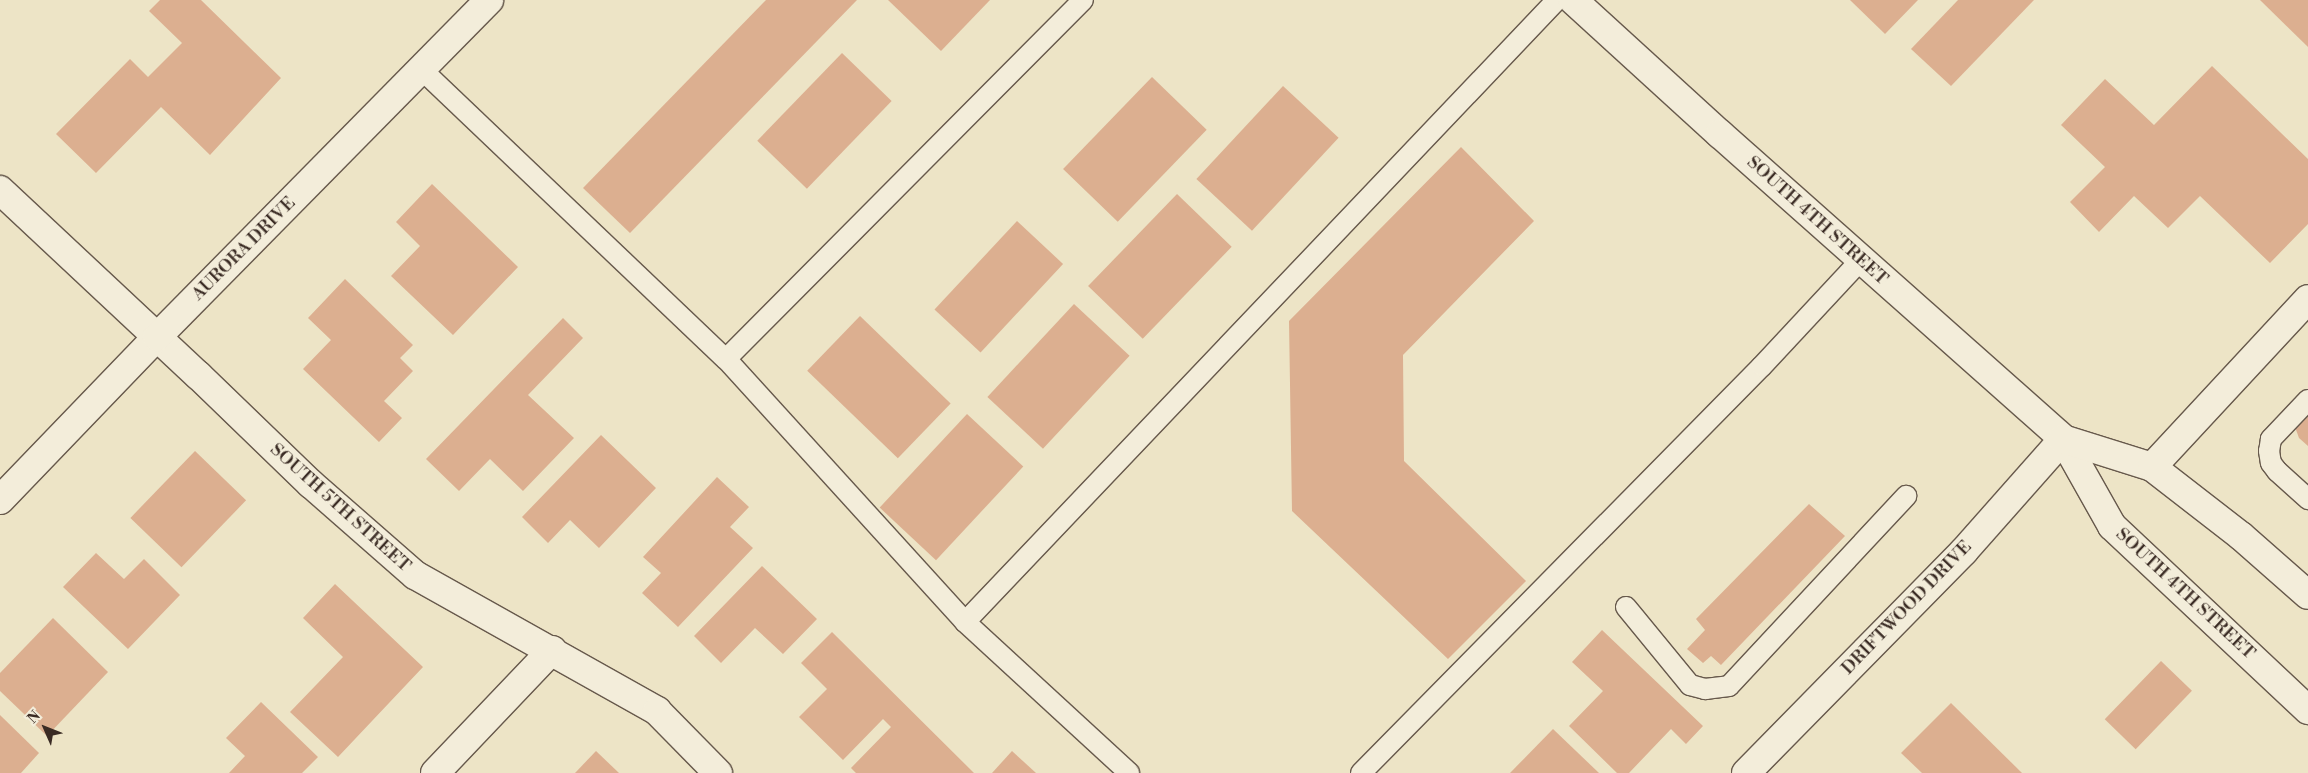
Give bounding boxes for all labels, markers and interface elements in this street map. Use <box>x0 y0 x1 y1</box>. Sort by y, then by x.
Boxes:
street label: SOUTH 4TH STREET <box>1742 152 1892 290</box>
street label: AURORA DRIVE <box>188 193 300 305</box>
street label: SOUTH 5TH STREET <box>265 439 415 577</box>
street label: SOUTH 4TH STREET <box>2111 524 2259 664</box>
street label: DRIFTWOOD DRIVE <box>1837 537 1977 679</box>
north arrow <box>20 703 70 753</box>
text: N <box>24 707 45 728</box>

